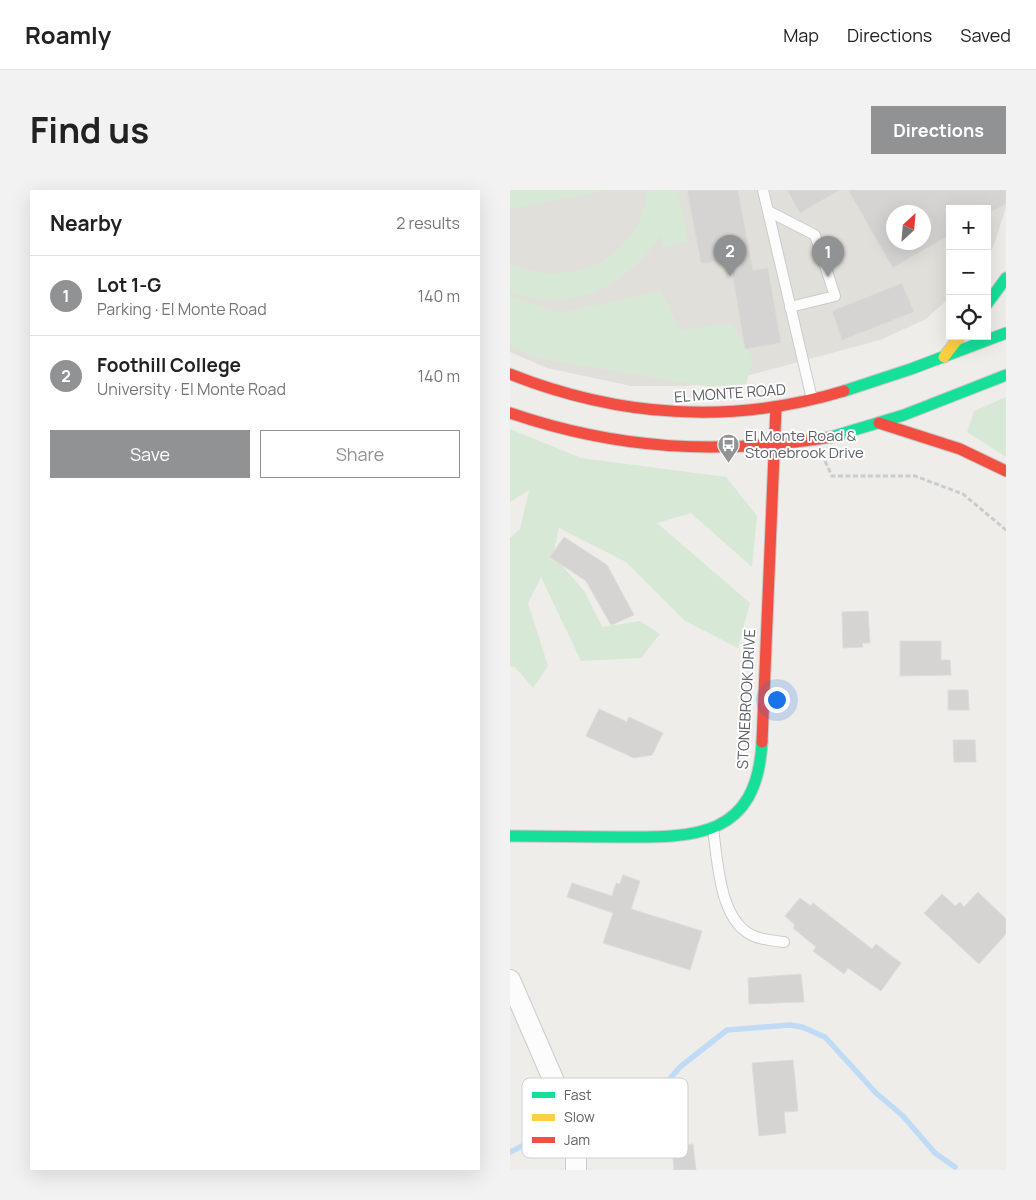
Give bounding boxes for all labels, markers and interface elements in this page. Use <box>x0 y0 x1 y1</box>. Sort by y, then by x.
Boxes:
text: Roamly <box>25 18 111 51</box>
text: Map <box>783 23 819 47</box>
text: Directions <box>847 23 932 47</box>
text: Saved <box>960 23 1011 47</box>
text: Find us <box>30 106 149 154</box>
button: Directions <box>871 106 1006 154</box>
north arrow <box>886 205 931 250</box>
map controls <box>946 205 991 340</box>
button: + <box>946 205 991 250</box>
text: Nearby <box>50 209 122 237</box>
text: 2 results <box>396 212 460 234</box>
pin: 2 <box>714 235 746 276</box>
pin: 1 <box>812 236 844 277</box>
button: − <box>946 250 991 295</box>
text: Lot 1-G <box>97 272 161 298</box>
text: 1 <box>62 285 70 307</box>
text: 140 m <box>418 285 460 307</box>
button: locate <box>946 295 991 340</box>
text: Parking · El Monte Road <box>97 298 267 320</box>
text: Foothill College <box>97 352 241 378</box>
text: 2 <box>61 365 71 387</box>
text: 140 m <box>418 365 460 387</box>
text: University · El Monte Road <box>97 378 286 400</box>
street label: EL MONTE ROAD <box>673 379 787 407</box>
place label: El Monte Road & Stonebrook Drive <box>745 425 864 463</box>
button: Save <box>50 430 250 478</box>
button: Share <box>260 430 460 478</box>
bus stop icon: El Monte Road & Stonebrook Drive <box>717 432 741 463</box>
street label: STONEBROOK DRIVE <box>732 628 760 770</box>
your location <box>764 687 790 713</box>
legend <box>522 1078 688 1158</box>
text: Fast <box>564 1085 592 1104</box>
text: Slow <box>564 1107 595 1126</box>
text: Jam <box>564 1130 590 1149</box>

